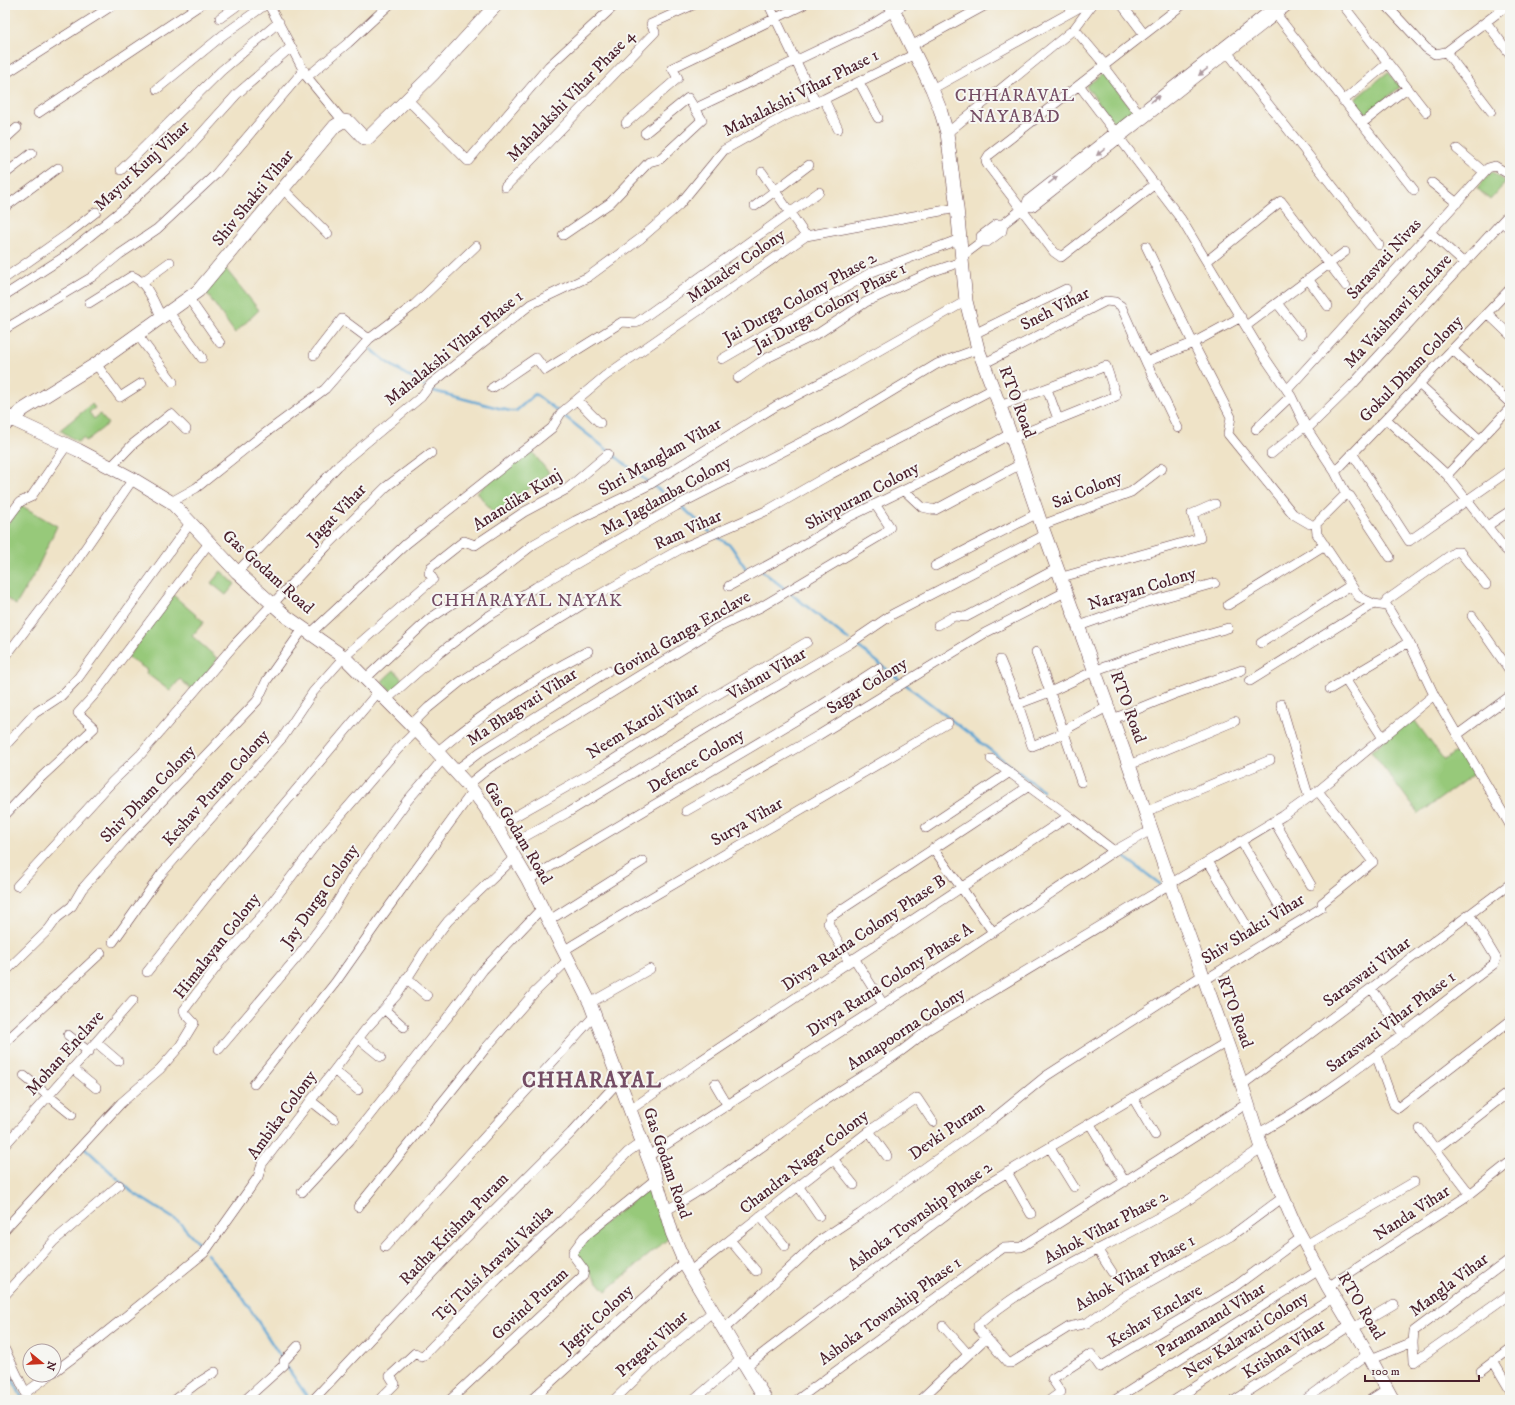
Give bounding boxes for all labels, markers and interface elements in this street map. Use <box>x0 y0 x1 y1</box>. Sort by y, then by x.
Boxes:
street label: Mahalakshi Vihar Phase 4 <box>502 24 641 167</box>
street label: Mahalakshi Vihar Phase 1 <box>719 44 883 142</box>
one-way arrow <box>1197 68 1208 76</box>
district label: CHHARAVAL NAYABAD <box>955 85 1075 128</box>
one-way arrow <box>1150 96 1160 104</box>
street label: Mayur Kunj Vihar <box>90 116 195 216</box>
street label: Shiv Shakti Vihar <box>207 145 299 251</box>
one-way arrow <box>1095 148 1106 157</box>
one-way arrow <box>1048 175 1058 184</box>
street label: Sarasvati Nivas <box>1342 214 1426 304</box>
street label: Mahadev Colony <box>682 223 790 308</box>
street label: Jai Durga Colony Phase 2 <box>718 246 881 350</box>
street label: Ma Vaishnavi Enclave <box>1339 249 1457 373</box>
street label: Jai Durga Colony Phase 1 <box>748 257 910 358</box>
street label: Sneh Vihar <box>1017 282 1094 336</box>
street label: Mahalakshi Vihar Phase 1 <box>380 285 528 411</box>
street label: Gokul Dham Colony <box>1354 310 1468 427</box>
street label: RTO Road <box>993 363 1041 441</box>
street label: Shri Manglam Vihar <box>595 413 726 501</box>
street label: Ma Jagdamba Colony <box>597 451 736 541</box>
street label: Shivpuram Colony <box>801 456 924 535</box>
street label: Anandika Kunj <box>468 464 566 536</box>
street label: Sai Colony <box>1049 466 1126 514</box>
street label: Jagat Vihar <box>301 479 372 550</box>
street label: Ram Vihar <box>651 504 726 555</box>
street label: Gas Godam Road <box>218 525 319 619</box>
street label: Narayan Colony <box>1085 562 1200 616</box>
street label: Govind Ganga Enclave <box>609 586 755 682</box>
district label: CHHARAYAL NAYAK <box>431 590 623 612</box>
street label: Vishnu Vihar <box>723 642 811 706</box>
street label: Sagar Colony <box>822 652 912 720</box>
street label: Ma Bhagvati Vihar <box>462 663 582 751</box>
street label: RTO Road <box>1105 668 1151 747</box>
street label: Neem Karoli Vihar <box>583 677 704 764</box>
street label: Defence Colony <box>644 723 749 798</box>
street label: Keshav Puram Colony <box>158 724 275 851</box>
street label: Shiv Dham Colony <box>96 740 201 848</box>
street label: Gas Godam Road <box>479 778 558 889</box>
street label: Surya Vihar <box>707 792 788 851</box>
street label: Jay Durga Colony <box>275 839 364 954</box>
street label: Divya Ratna Colony Phase B <box>778 870 950 996</box>
street label: Himalayan Colony <box>169 888 266 1003</box>
street label: Shiv Shakti Vihar <box>1197 888 1309 970</box>
street label: Divya Ratna Colony Phase A <box>803 918 977 1042</box>
street label: Saraswati Vihar <box>1319 931 1416 1012</box>
street label: Saraswati Vihar Phase 1 <box>1322 966 1460 1078</box>
street label: RTO Road <box>1212 973 1258 1052</box>
street label: Annapoorna Colony <box>843 982 970 1075</box>
street label: Mohan Enclave <box>21 1006 109 1100</box>
street label: Ambika Colony <box>242 1065 322 1164</box>
district label: CHHARAYAL <box>522 1068 662 1094</box>
street label: Devki Puram <box>905 1097 989 1165</box>
street label: Chandra Nagar Colony <box>735 1104 874 1219</box>
street label: Gas Godam Road <box>638 1105 696 1222</box>
street label: Ashoka Township Phase 2 <box>843 1156 997 1276</box>
street label: Radha Krishna Puram <box>395 1168 514 1290</box>
street label: Nanda Vihar <box>1370 1180 1455 1246</box>
street label: Ashok Vihar Phase 2 <box>1040 1185 1172 1269</box>
street label: Tej Tulsi Aravali Vatika <box>428 1200 558 1327</box>
street label: Ashok Vihar Phase 1 <box>1071 1230 1199 1316</box>
street label: Mangla Vihar <box>1405 1248 1493 1322</box>
street label: Ashoka Township Phase 1 <box>814 1252 966 1370</box>
street label: Govind Puram <box>487 1263 573 1345</box>
street label: RTO Road <box>1332 1268 1390 1344</box>
street label: Paramanand Vihar <box>1152 1277 1270 1362</box>
street label: Jagrit Colony <box>555 1279 639 1360</box>
street label: Keshav Enclave <box>1104 1279 1206 1353</box>
street label: New Kalavati Colony <box>1179 1286 1313 1384</box>
street label: Pragati Vihar <box>611 1305 693 1382</box>
street label: Krishna Vihar <box>1238 1314 1330 1384</box>
north arrow <box>22 1343 62 1383</box>
scale bar <box>1365 1357 1479 1383</box>
text: N <box>43 1359 59 1372</box>
text: 100 m <box>1371 1364 1400 1379</box>

